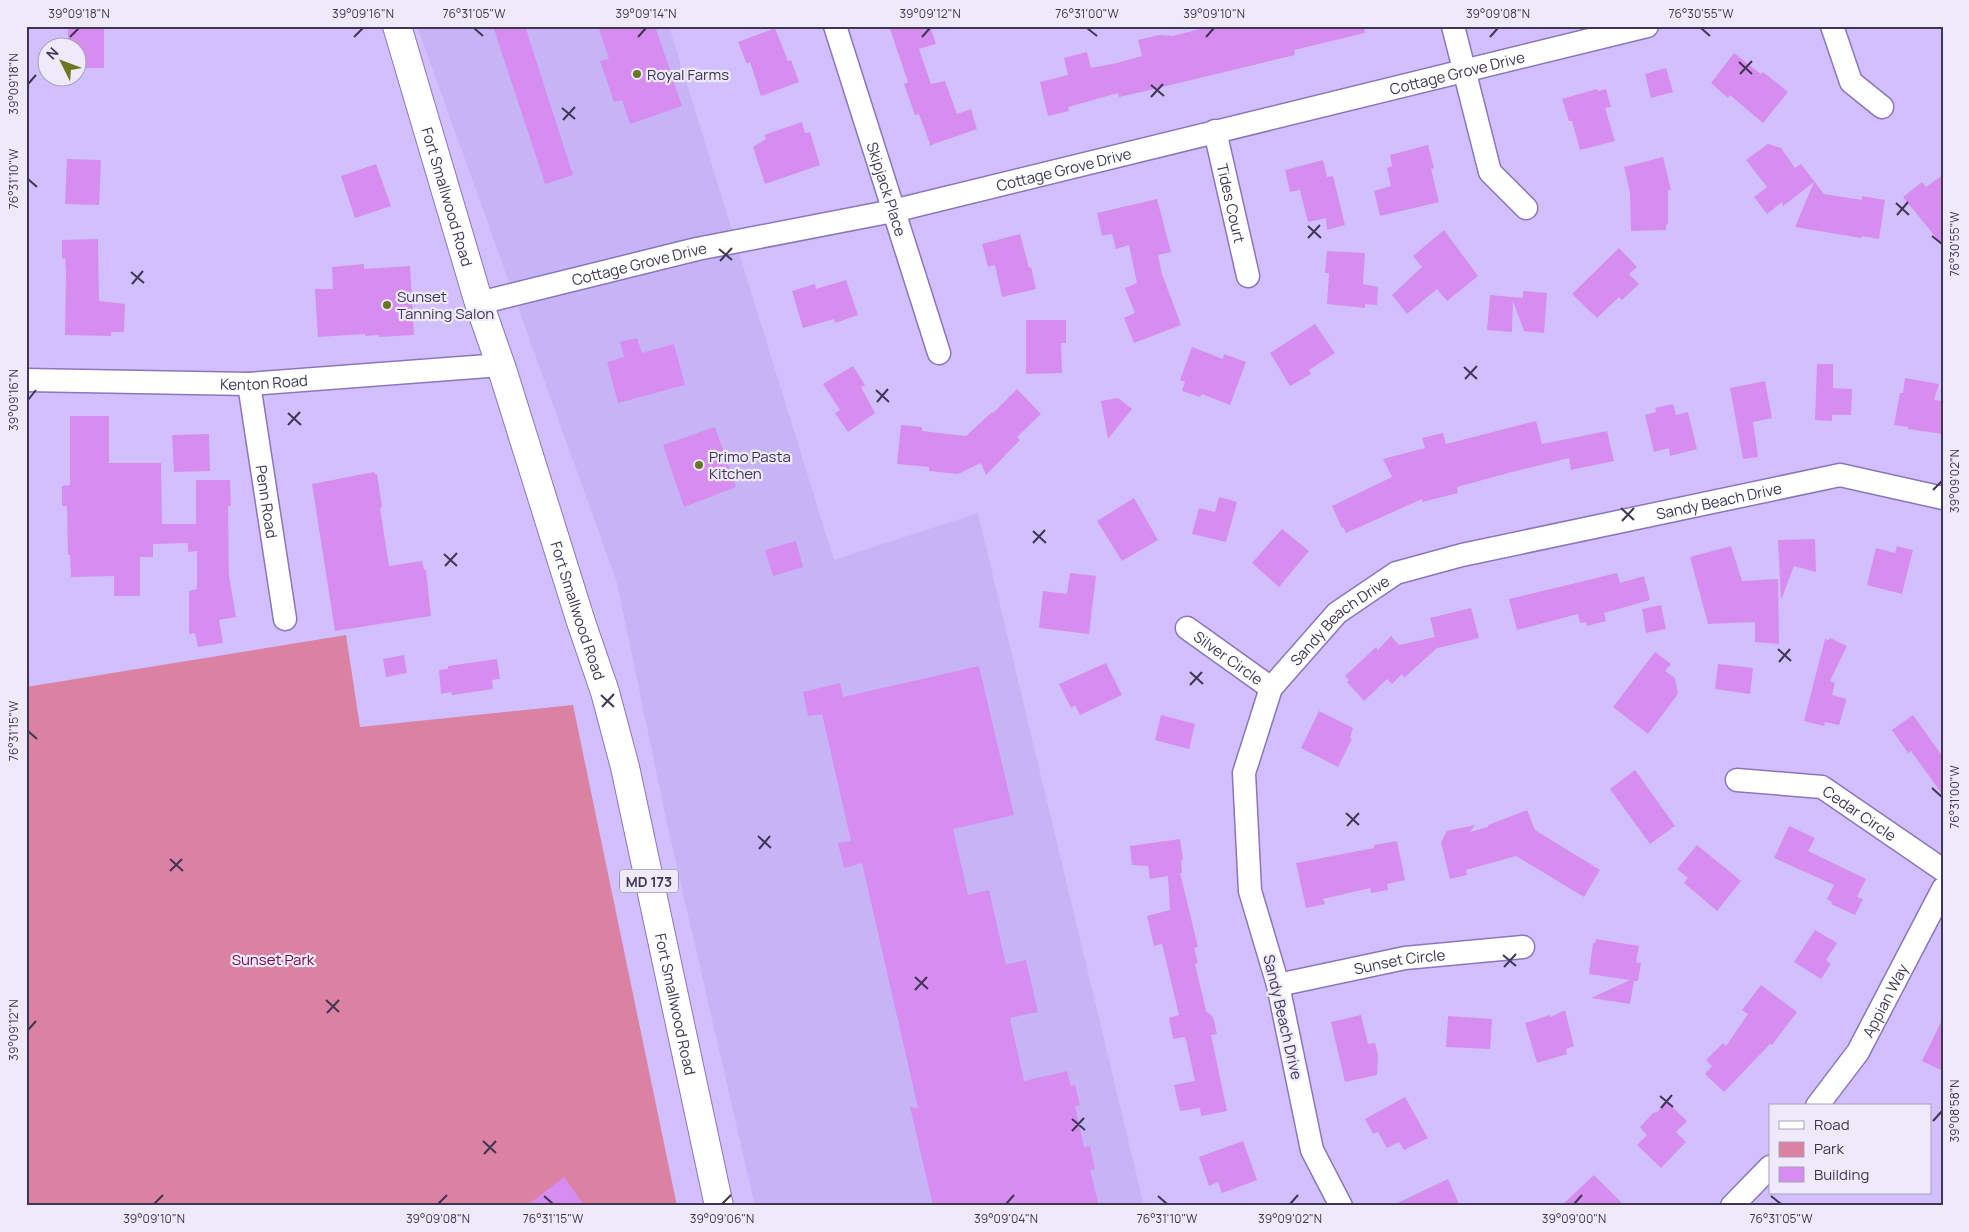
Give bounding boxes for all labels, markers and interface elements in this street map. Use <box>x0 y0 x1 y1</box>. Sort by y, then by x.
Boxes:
text: 39°09'18"N <box>48 5 110 22</box>
text: 39°09'16"N <box>332 5 394 22</box>
text: 76°31'05"W <box>443 5 506 22</box>
text: 39°09'14"N <box>615 5 677 22</box>
text: 39°09'12"N <box>899 5 961 22</box>
text: 76°31'00"W <box>1055 5 1119 22</box>
text: 39°09'10"N <box>1183 5 1245 22</box>
text: 39°09'08"N <box>1466 5 1530 22</box>
text: 76°30'55"W <box>1668 5 1734 22</box>
north arrow <box>38 38 88 88</box>
text: N <box>42 43 62 63</box>
street label: Cottage Grove Drive <box>1387 46 1527 99</box>
text: 39°09'18"N <box>5 53 22 115</box>
place label: Royal Farms <box>647 64 729 85</box>
marker: Royal Farms <box>631 68 643 80</box>
street label: Fort Smallwood Road <box>417 124 478 269</box>
street label: Skipjack Place <box>862 139 912 239</box>
street label: Cottage Grove Drive <box>994 142 1134 196</box>
text: 76°31'10"W <box>5 148 22 209</box>
street label: Tides Court <box>1212 161 1251 245</box>
text: 76°30'55"W <box>1946 211 1963 277</box>
street label: Cottage Grove Drive <box>569 237 709 290</box>
place label: Sunset Tanning Salon <box>397 286 494 324</box>
marker: Sunset Tanning Salon <box>381 299 393 311</box>
text: 39°09'16"N <box>5 369 22 431</box>
street label: Kenton Road <box>220 369 309 395</box>
place label: Primo Pasta Kitchen <box>709 446 791 484</box>
text: 39°09'02"N <box>1946 449 1963 513</box>
marker: Primo Pasta Kitchen <box>693 459 705 471</box>
street label: Penn Road <box>251 463 283 540</box>
street label: Sandy Beach Drive <box>1654 477 1784 524</box>
street label: Fort Smallwood Road <box>546 539 611 683</box>
street label: Sandy Beach Drive <box>1285 570 1394 670</box>
street label: Silver Circle <box>1190 626 1268 690</box>
text: 76°31'15"W <box>5 700 22 761</box>
text: 76°31'00"W <box>1946 765 1963 829</box>
street label: Cedar Circle <box>1819 780 1901 846</box>
road number: MD 173 <box>620 869 678 892</box>
street label: Fort Smallwood Road <box>650 931 701 1077</box>
street label: Sunset Circle <box>1352 944 1447 979</box>
park label: Sunset Park <box>232 949 315 970</box>
street label: Sandy Beach Drive <box>1258 952 1308 1082</box>
street label: Appian Way <box>1857 960 1913 1041</box>
text: 39°09'12"N <box>5 999 22 1061</box>
text: 39°08'58"N <box>1946 1079 1963 1143</box>
legend <box>1769 1104 1932 1194</box>
text: Road <box>1814 1114 1850 1135</box>
text: Park <box>1814 1138 1844 1159</box>
text: Building <box>1814 1164 1869 1185</box>
text: 39°09'10"N <box>123 1210 185 1227</box>
text: 39°09'08"N <box>406 1210 470 1227</box>
text: 76°31'15"W <box>523 1210 584 1227</box>
text: 39°09'06"N <box>690 1210 754 1227</box>
text: 39°09'04"N <box>974 1210 1038 1227</box>
text: 76°31'10"W <box>1137 1210 1198 1227</box>
text: 39°09'02"N <box>1258 1210 1322 1227</box>
text: 39°09'00"N <box>1542 1210 1606 1227</box>
text: 76°31'05"W <box>1750 1210 1813 1227</box>

